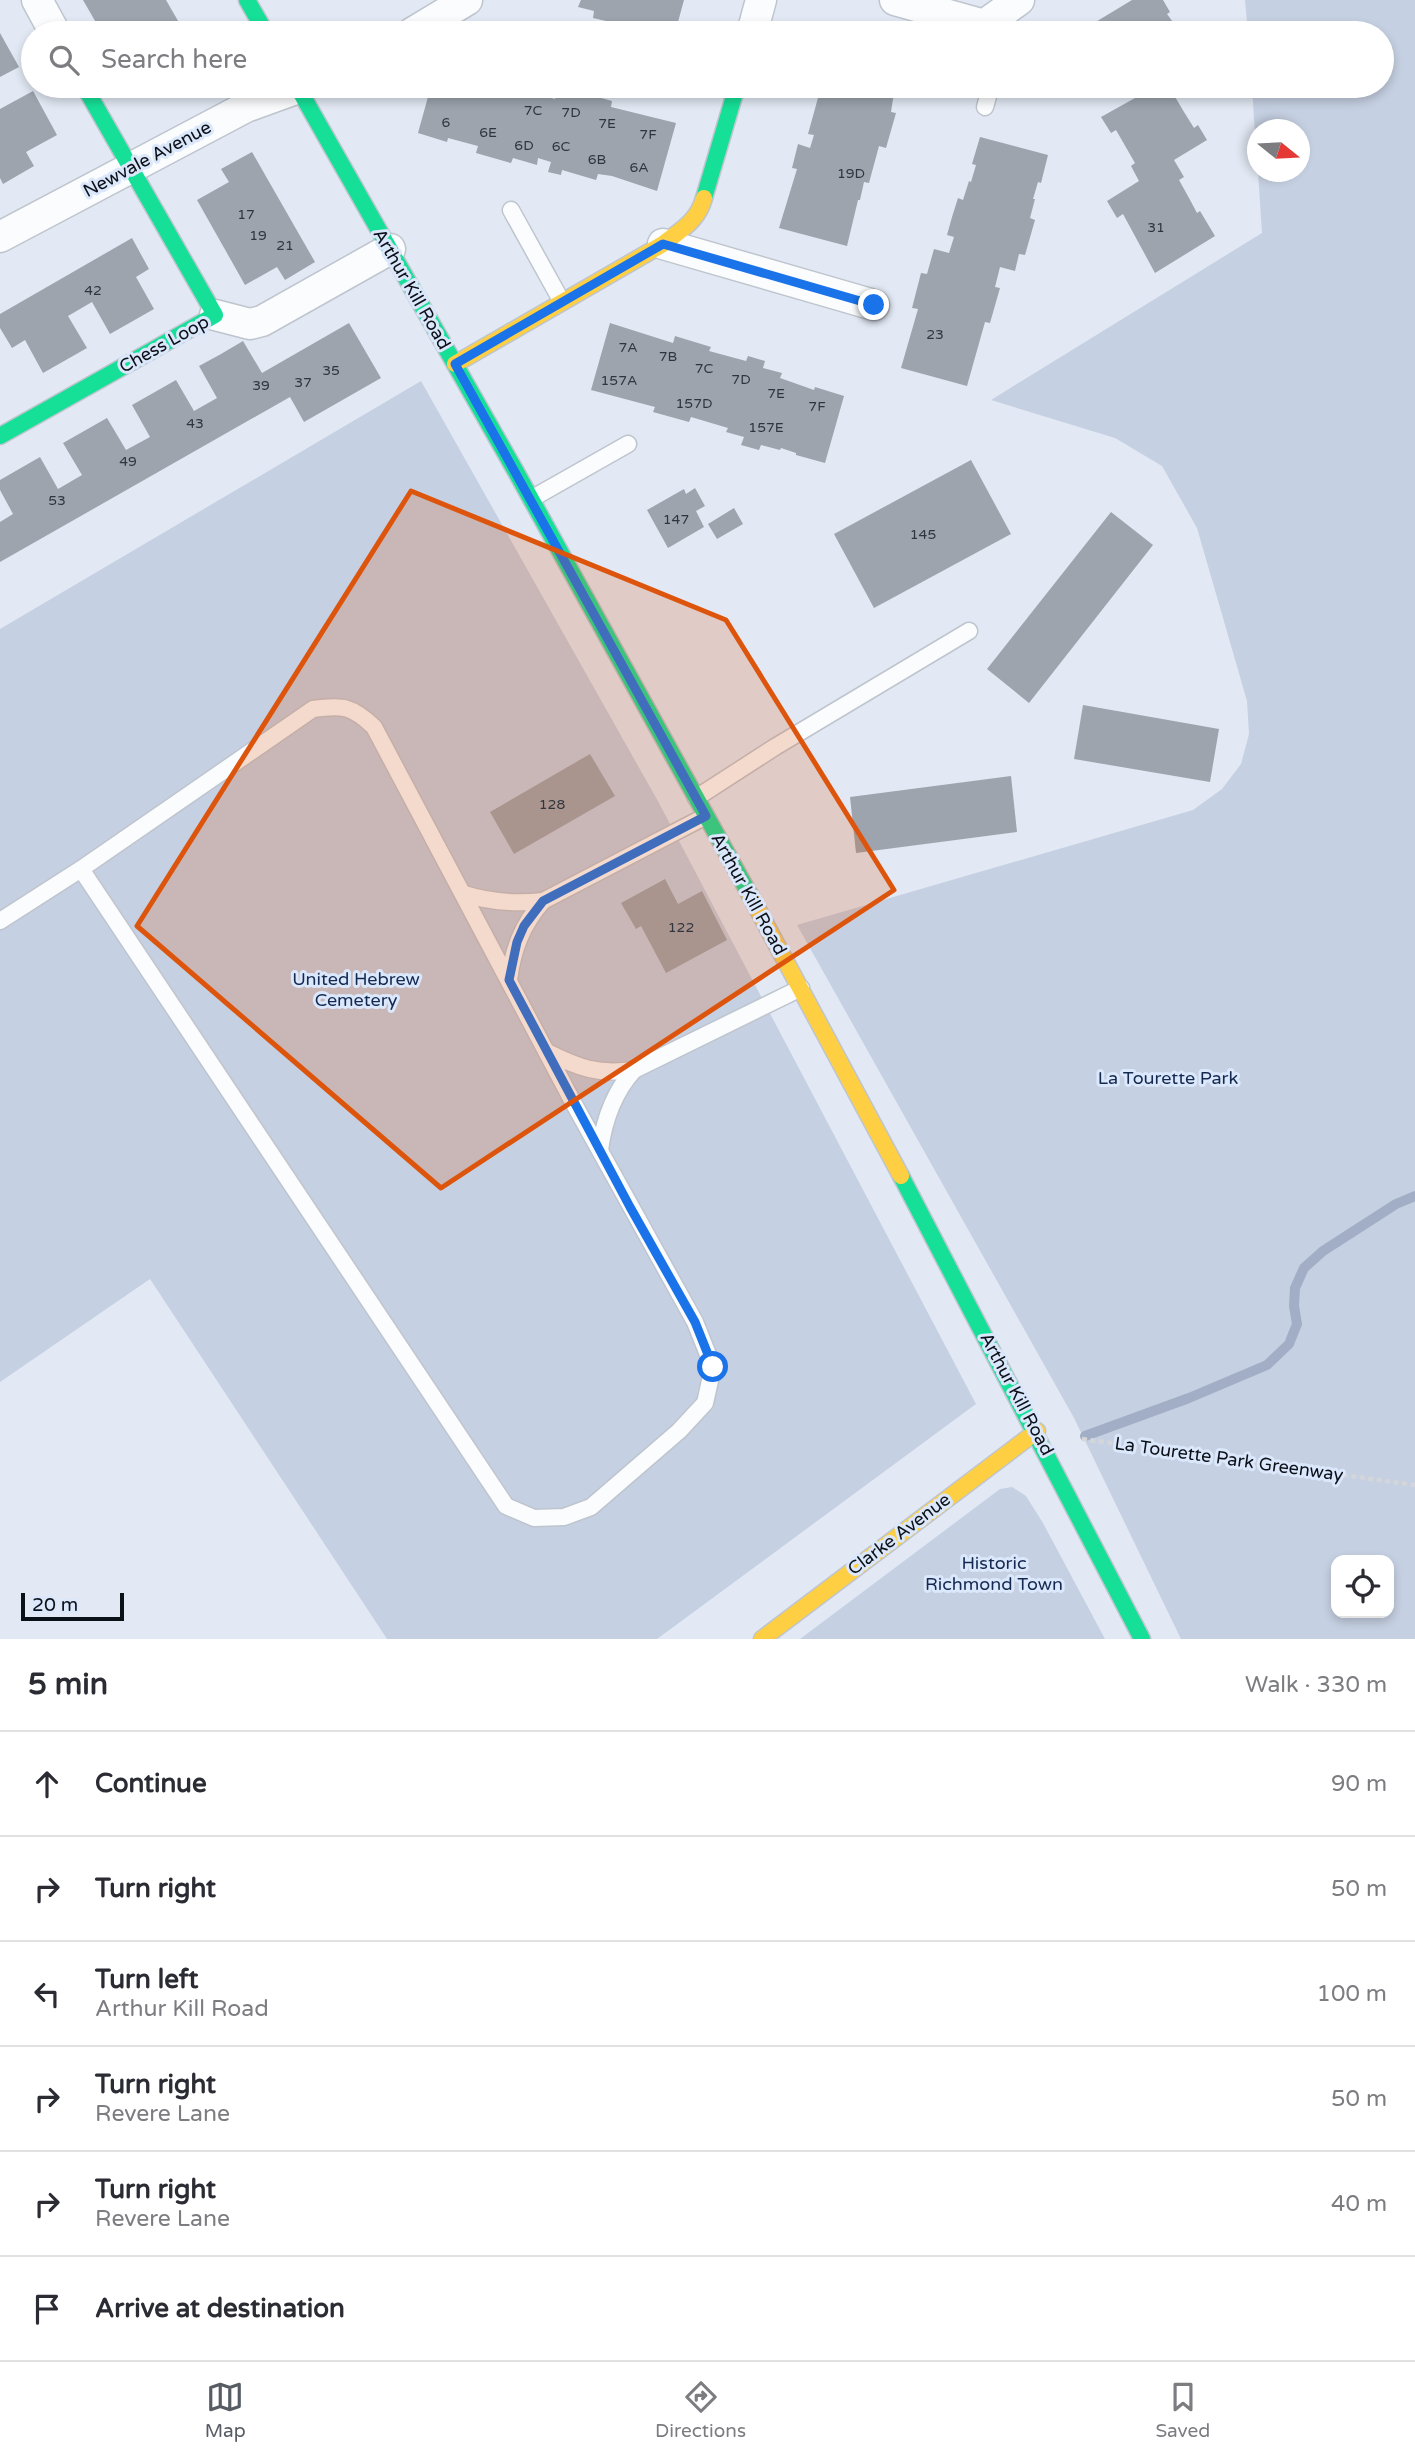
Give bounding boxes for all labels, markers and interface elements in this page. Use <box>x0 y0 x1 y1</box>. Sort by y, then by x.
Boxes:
search box <box>21 21 1394 98</box>
icon: search <box>45 41 83 79</box>
text: Search here <box>101 44 247 75</box>
house number: 7C <box>524 102 543 119</box>
house number: 7D <box>561 104 581 121</box>
house number: 6 <box>442 114 451 131</box>
house number: 7E <box>598 115 616 132</box>
street label: Newvale Avenue <box>79 116 215 202</box>
north arrow <box>1247 119 1310 182</box>
house number: 6E <box>479 124 497 141</box>
house number: 7F <box>639 126 657 143</box>
house number: 6D <box>514 137 534 154</box>
house number: 6C <box>552 138 571 155</box>
house number: 6B <box>588 151 606 168</box>
house number: 6A <box>629 159 649 176</box>
house number: 19D <box>837 165 865 182</box>
house number: 17 <box>237 206 255 223</box>
house number: 31 <box>1147 219 1165 236</box>
street label: Arthur Kill Road <box>368 225 456 353</box>
house number: 19 <box>249 227 267 244</box>
house number: 21 <box>276 237 294 254</box>
house number: 42 <box>84 282 102 299</box>
route end <box>858 289 889 320</box>
street label: Chess Loop <box>115 310 213 378</box>
house number: 23 <box>926 326 944 343</box>
house number: 7A <box>618 339 638 356</box>
house number: 7B <box>659 348 677 365</box>
house number: 7C <box>695 360 714 377</box>
house number: 35 <box>322 362 340 379</box>
house number: 7D <box>731 371 751 388</box>
house number: 157A <box>601 372 637 389</box>
house number: 37 <box>294 374 312 391</box>
house number: 39 <box>252 377 270 394</box>
house number: 7E <box>767 385 785 402</box>
house number: 157D <box>676 395 712 412</box>
house number: 7F <box>808 398 826 415</box>
house number: 43 <box>186 415 204 432</box>
house number: 157E <box>748 419 784 436</box>
house number: 49 <box>119 453 137 470</box>
house number: 53 <box>48 492 66 509</box>
house number: 147 <box>663 511 689 528</box>
house number: 145 <box>910 526 936 543</box>
house number: 128 <box>539 796 565 813</box>
street label: Arthur Kill Road <box>706 829 792 959</box>
house number: 122 <box>668 919 694 936</box>
park label: United Hebrew Cemetery <box>292 968 420 1011</box>
park label: La Tourette Park <box>1098 1067 1239 1089</box>
street label: Arthur Kill Road <box>975 1329 1059 1459</box>
route start <box>697 1351 728 1382</box>
street label: La Tourette Park Greenway <box>1113 1432 1345 1486</box>
street label: Clarke Avenue <box>843 1488 955 1580</box>
park label: Historic Richmond Town <box>925 1552 1063 1595</box>
map controls <box>1331 1555 1394 1618</box>
button: locate <box>1331 1555 1394 1618</box>
scale bar <box>21 1590 124 1622</box>
text: 20 m <box>32 1594 78 1616</box>
text: 5 min <box>28 1666 108 1703</box>
text: Walk · 330 m <box>1245 1671 1387 1699</box>
icon: ahead <box>28 1765 66 1803</box>
text: Continue <box>95 1768 207 1799</box>
text: 90 m <box>1331 1770 1387 1798</box>
icon: right <box>28 1870 66 1908</box>
text: Turn right <box>95 1873 216 1904</box>
text: 50 m <box>1331 1875 1387 1903</box>
text: Turn left <box>95 1964 198 1995</box>
icon: left <box>28 1975 66 2013</box>
text: 100 m <box>1317 1980 1387 2008</box>
text: Arthur Kill Road <box>95 1995 269 2023</box>
text: Turn right <box>95 2069 216 2100</box>
icon: right <box>28 2080 66 2118</box>
text: 50 m <box>1331 2085 1387 2113</box>
text: Revere Lane <box>95 2100 230 2128</box>
text: Turn right <box>95 2174 216 2205</box>
icon: right <box>28 2185 66 2223</box>
text: 40 m <box>1331 2190 1387 2218</box>
text: Revere Lane <box>95 2205 230 2233</box>
icon: arrive <box>28 2290 66 2328</box>
text: Arrive at destination <box>95 2293 345 2324</box>
tab: Map <box>205 2378 246 2442</box>
tab: Directions <box>655 2378 746 2442</box>
tab: Saved <box>1155 2378 1210 2442</box>

